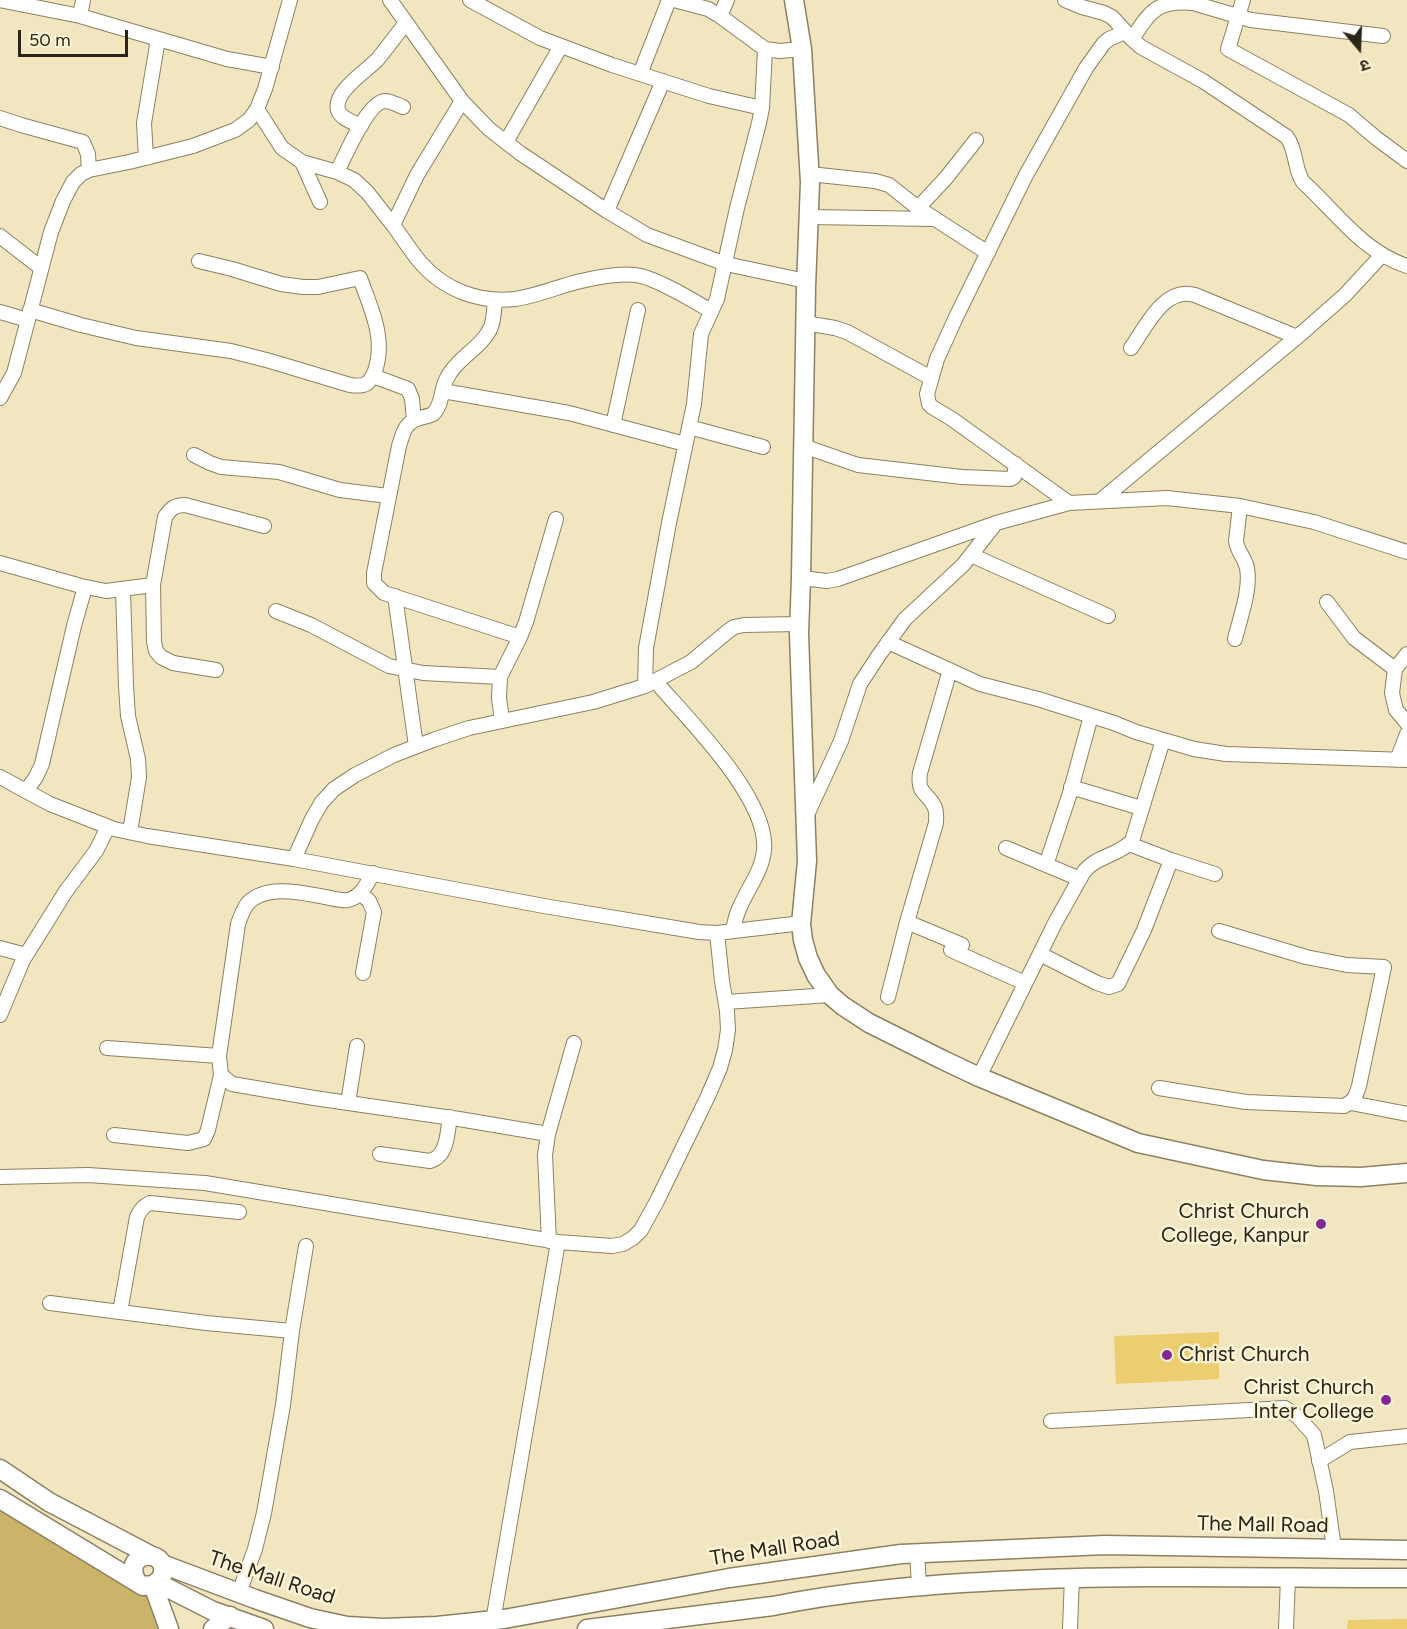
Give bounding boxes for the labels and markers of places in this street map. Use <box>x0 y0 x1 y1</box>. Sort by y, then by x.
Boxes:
place label: Christ Church College, Kanpur <box>1161 1199 1309 1249</box>
marker: Christ Church College, Kanpur <box>1314 1217 1328 1231</box>
place label: Christ Church <box>1179 1342 1309 1368</box>
marker: Christ Church <box>1160 1348 1174 1362</box>
place label: Christ Church Inter College <box>1244 1375 1374 1425</box>
marker: Christ Church Inter College <box>1379 1393 1393 1407</box>

